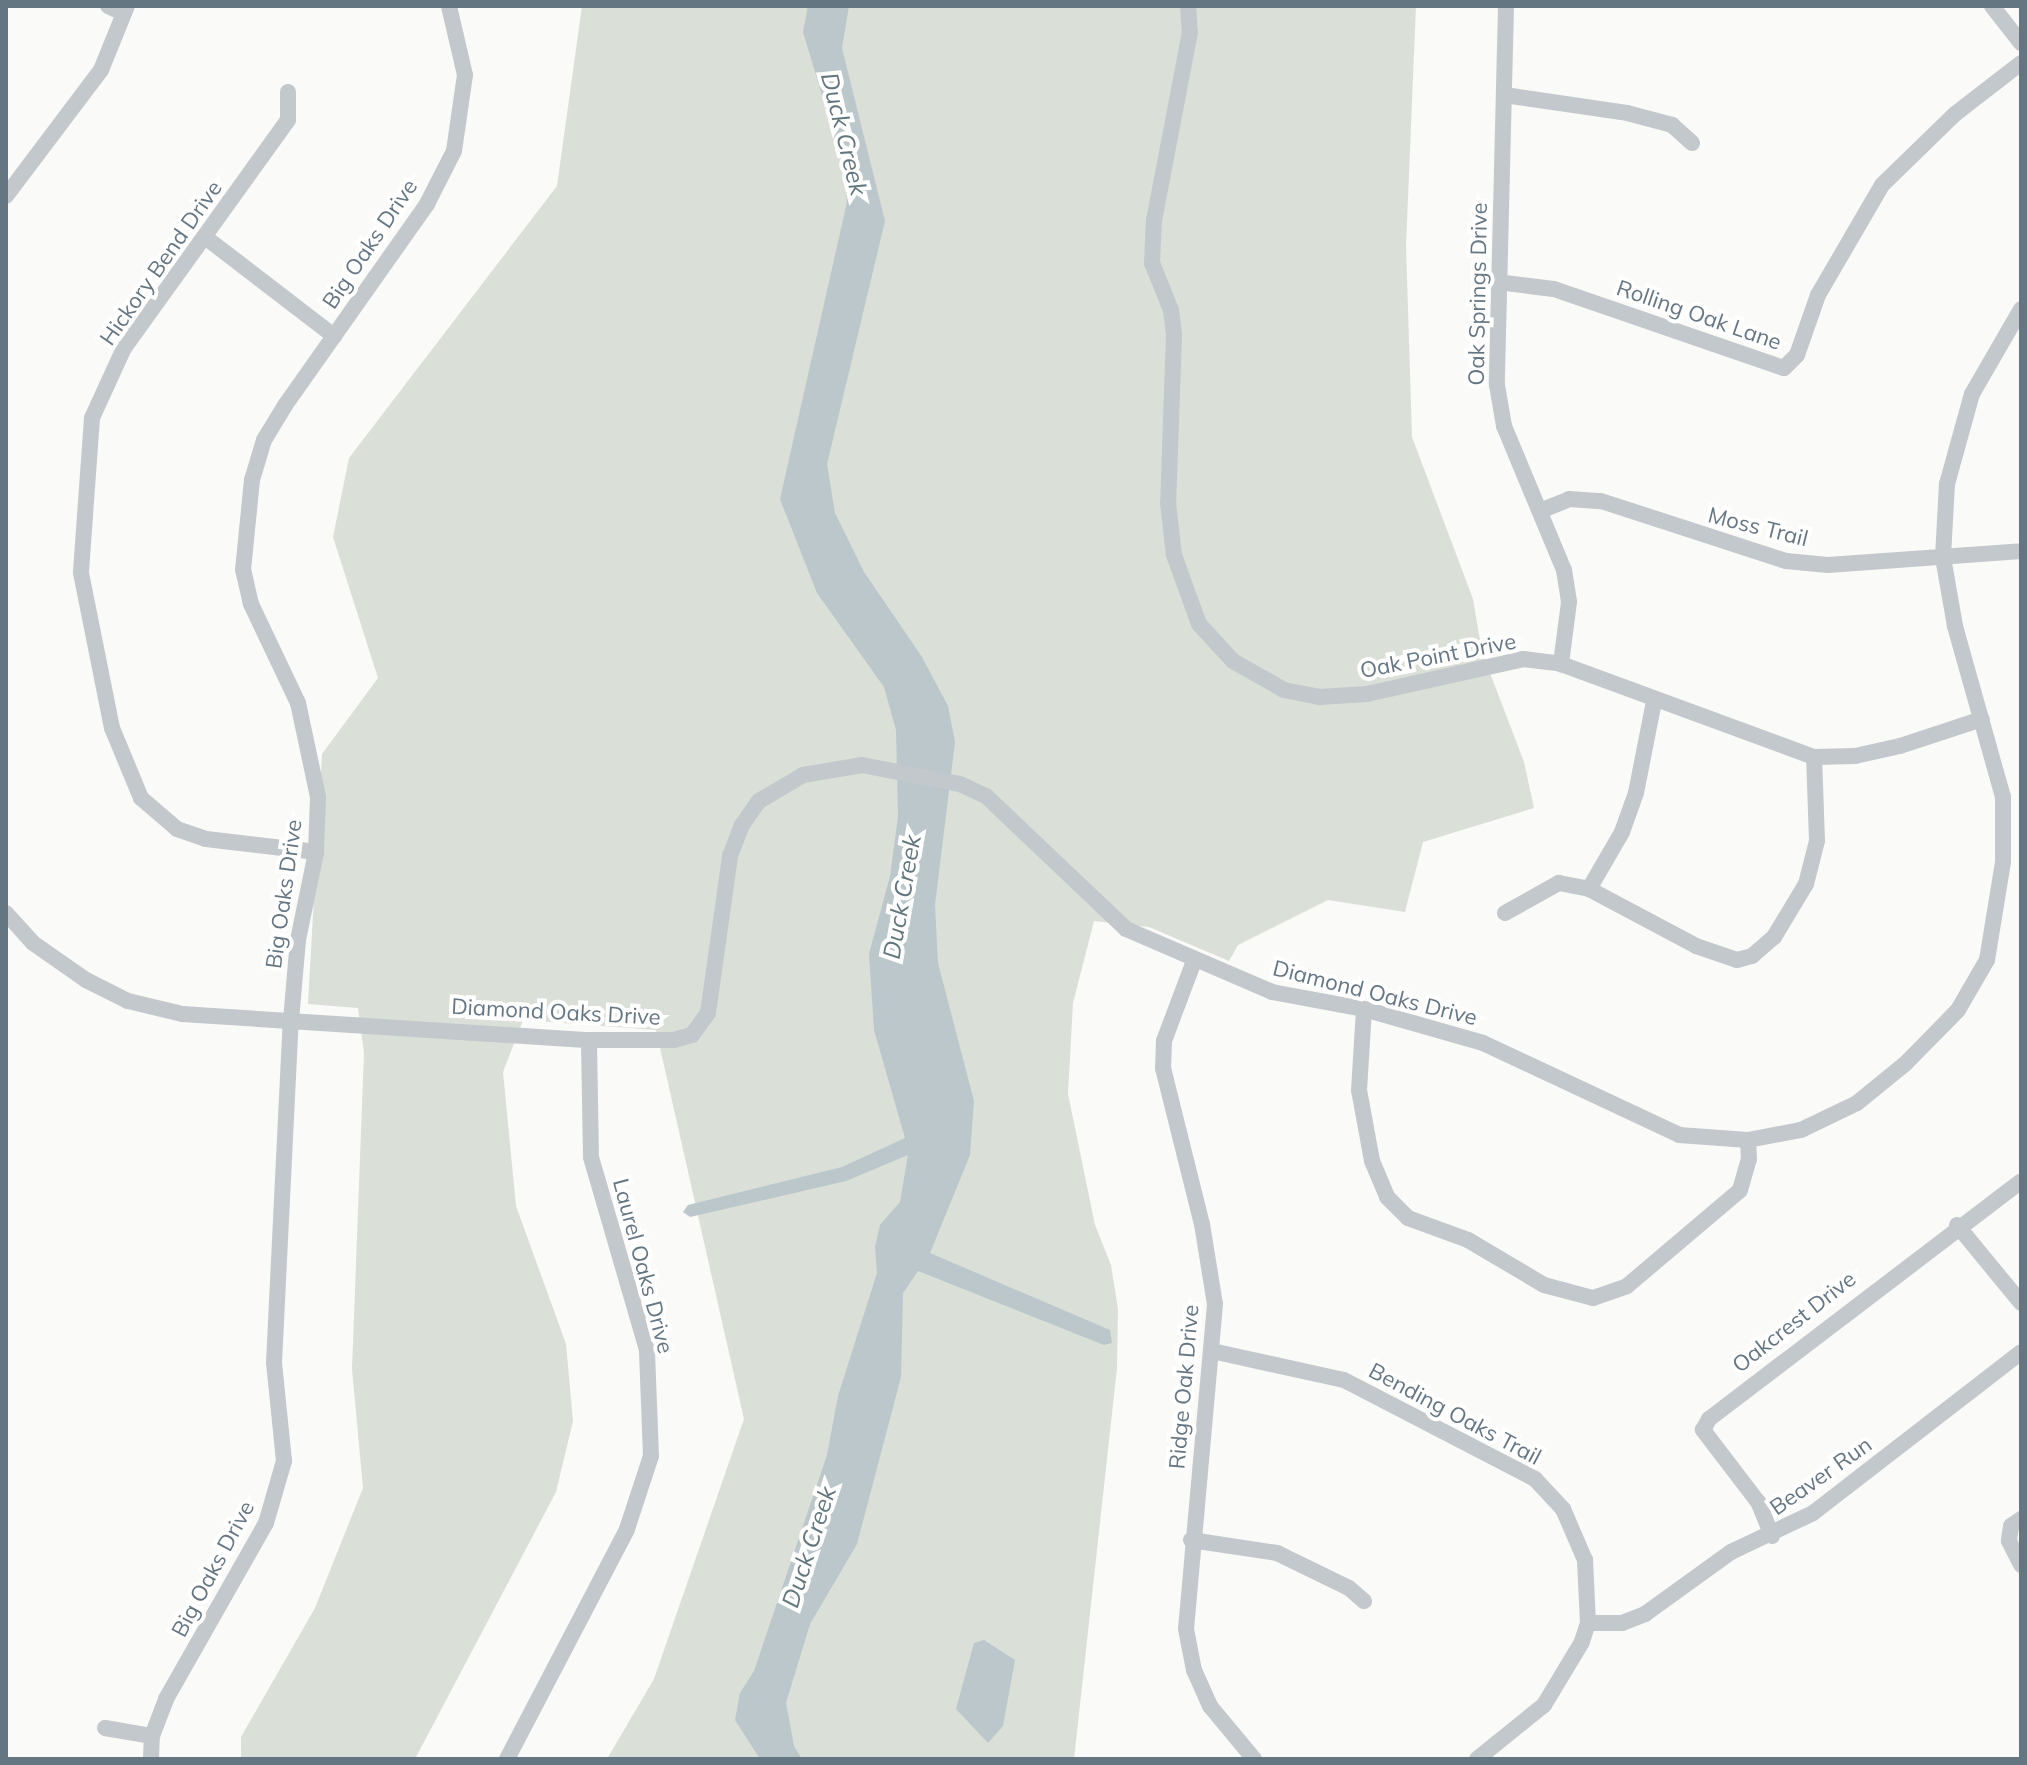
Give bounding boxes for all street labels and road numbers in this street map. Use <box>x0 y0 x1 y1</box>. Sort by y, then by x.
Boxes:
street label: Big Oaks Drive <box>317 174 423 314</box>
street label: Hickory Bend Drive <box>94 176 228 350</box>
street label: Oak Springs Drive <box>1463 202 1493 386</box>
street label: Rolling Oak Lane <box>1613 274 1785 356</box>
street label: Moss Trail <box>1705 502 1811 552</box>
street label: Oak Point Drive <box>1358 628 1518 684</box>
street label: Big Oaks Drive <box>260 818 308 970</box>
street label: Diamond Oaks Drive <box>1270 955 1480 1031</box>
street label: Diamond Oaks Drive <box>451 993 661 1031</box>
street label: Laurel Oaks Drive <box>607 1176 679 1356</box>
street label: Oakcrest Drive <box>1727 1266 1861 1378</box>
street label: Ridge Oak Drive <box>1164 1304 1204 1470</box>
street label: Bending Oaks Trail <box>1364 1357 1546 1471</box>
street label: Beaver Run <box>1765 1431 1877 1521</box>
street label: Big Oaks Drive <box>166 1496 260 1642</box>

